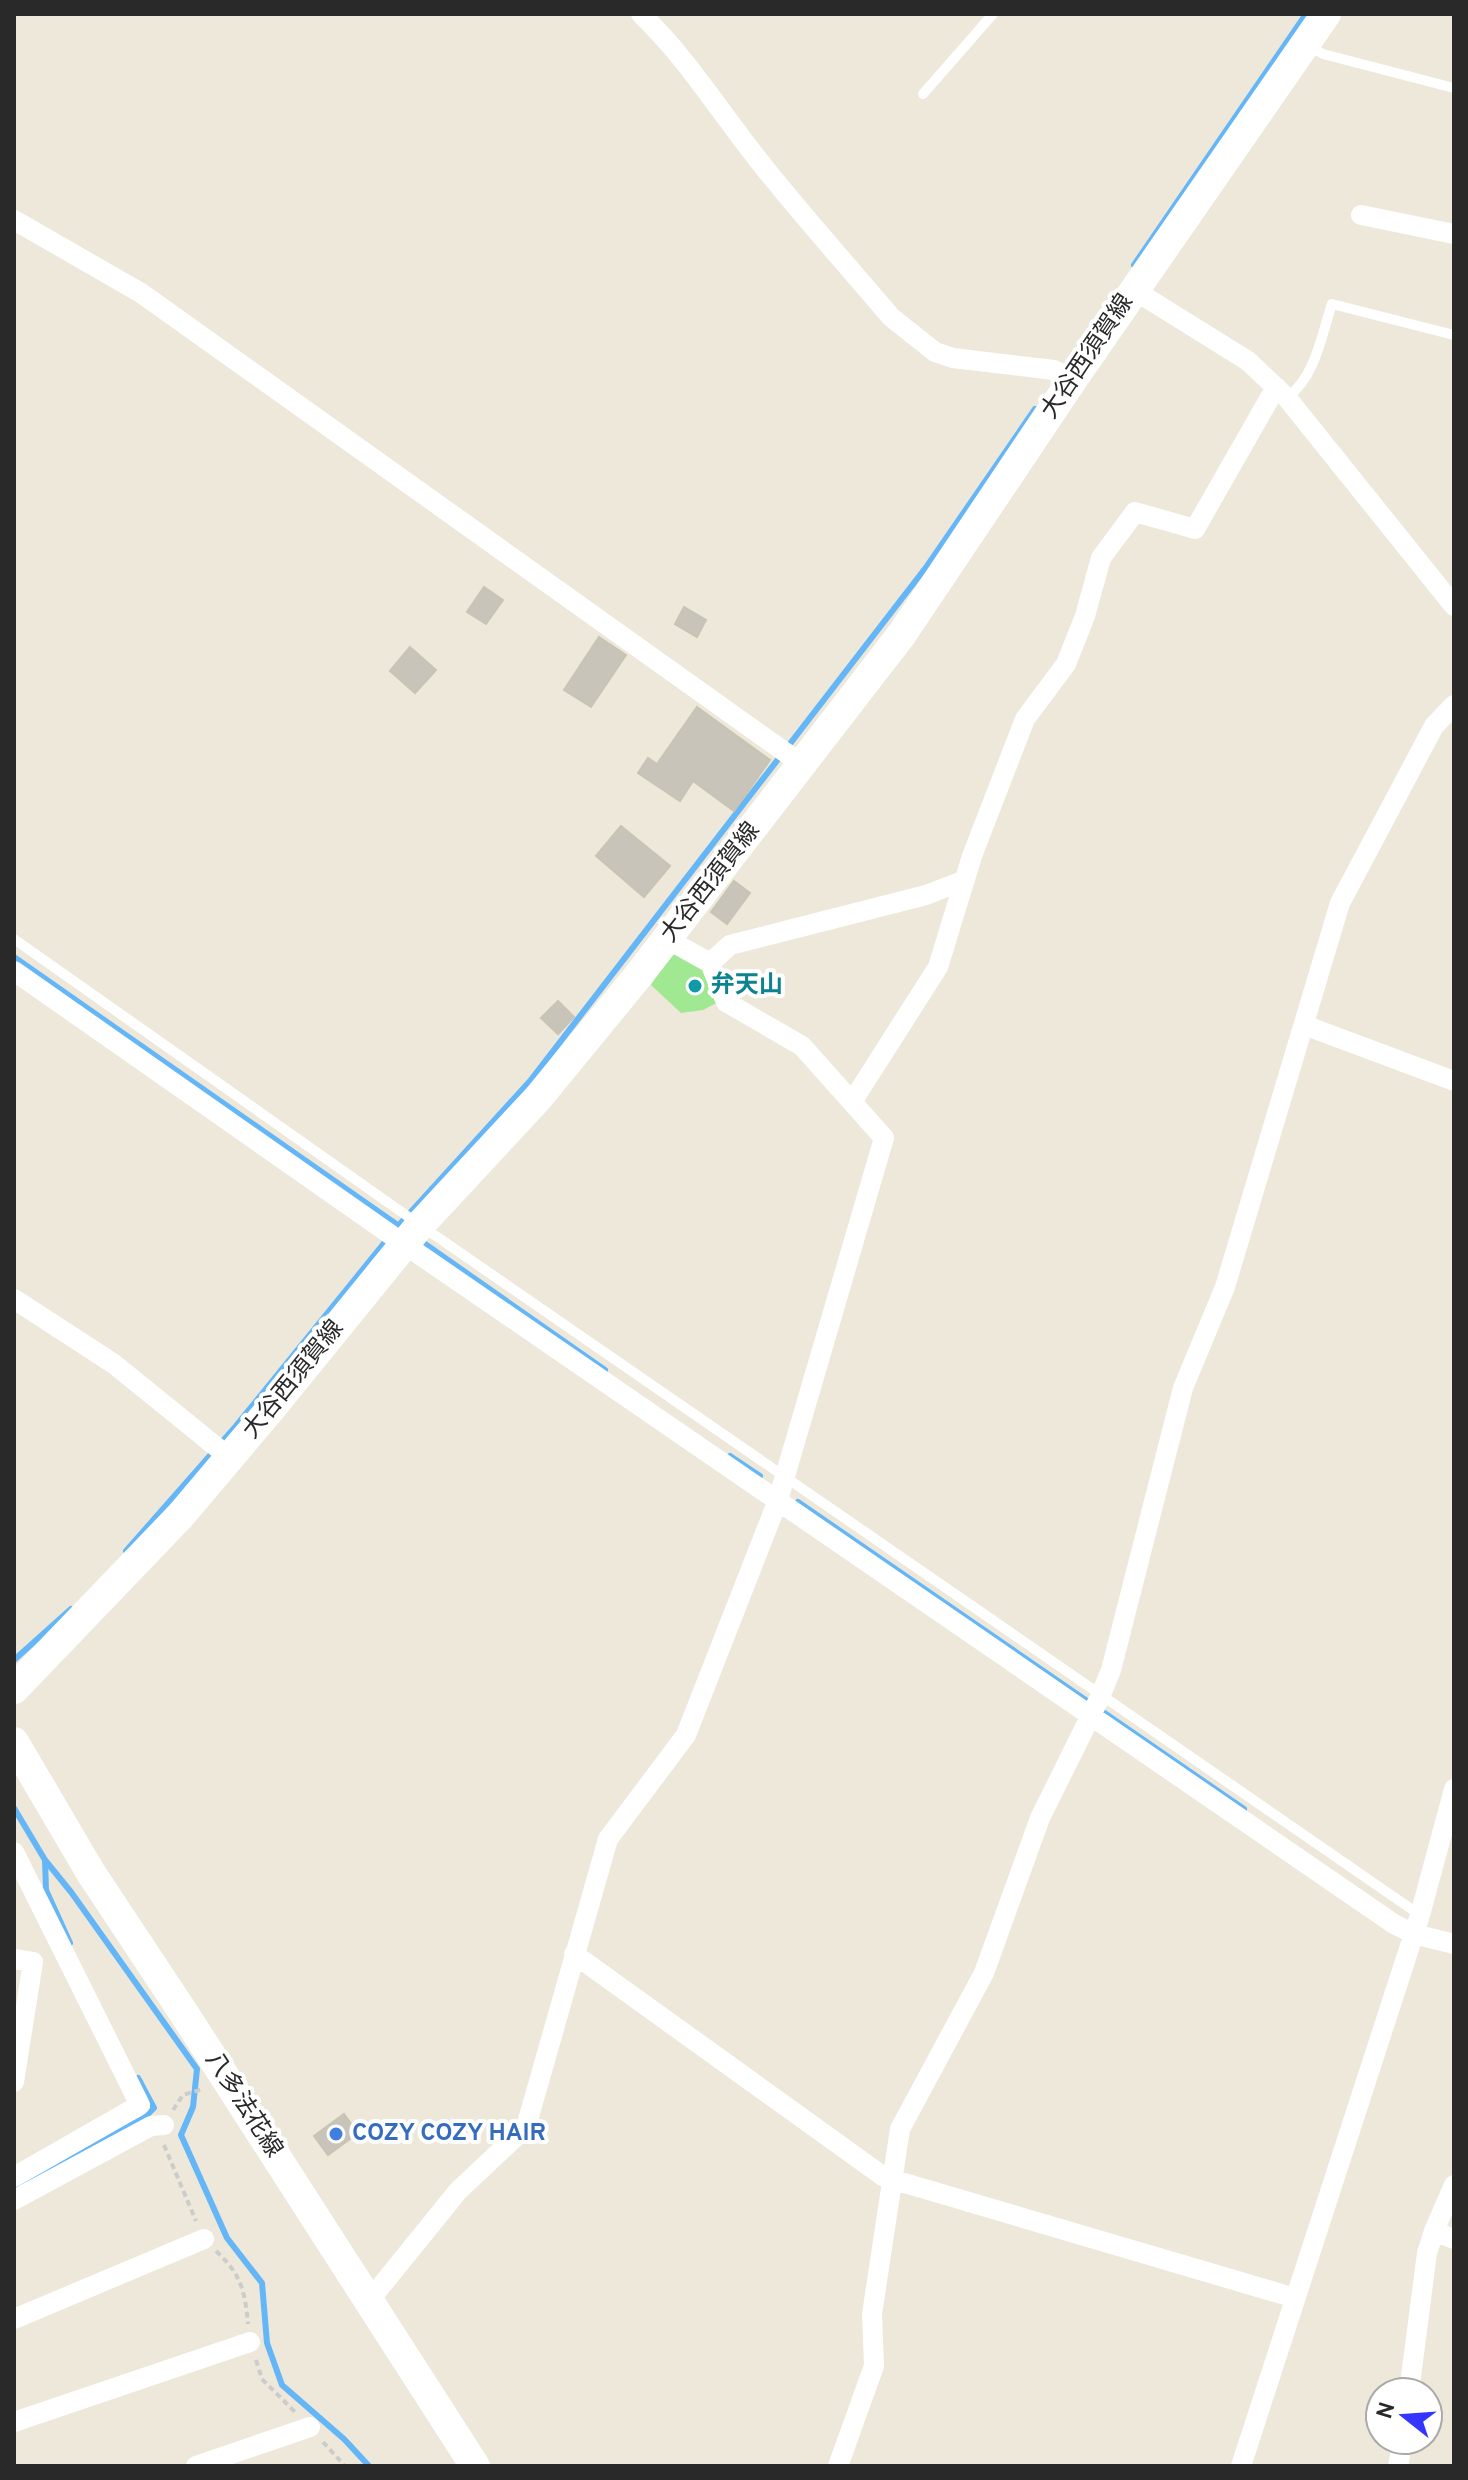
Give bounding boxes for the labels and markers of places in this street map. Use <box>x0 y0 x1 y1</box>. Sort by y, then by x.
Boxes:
place label: 弁天山 <box>711 971 783 1001</box>
marker: 弁天山 <box>686 977 704 995</box>
place label: COZY COZY HAIR <box>352 2119 546 2149</box>
marker: COZY COZY HAIR <box>327 2125 345 2143</box>

